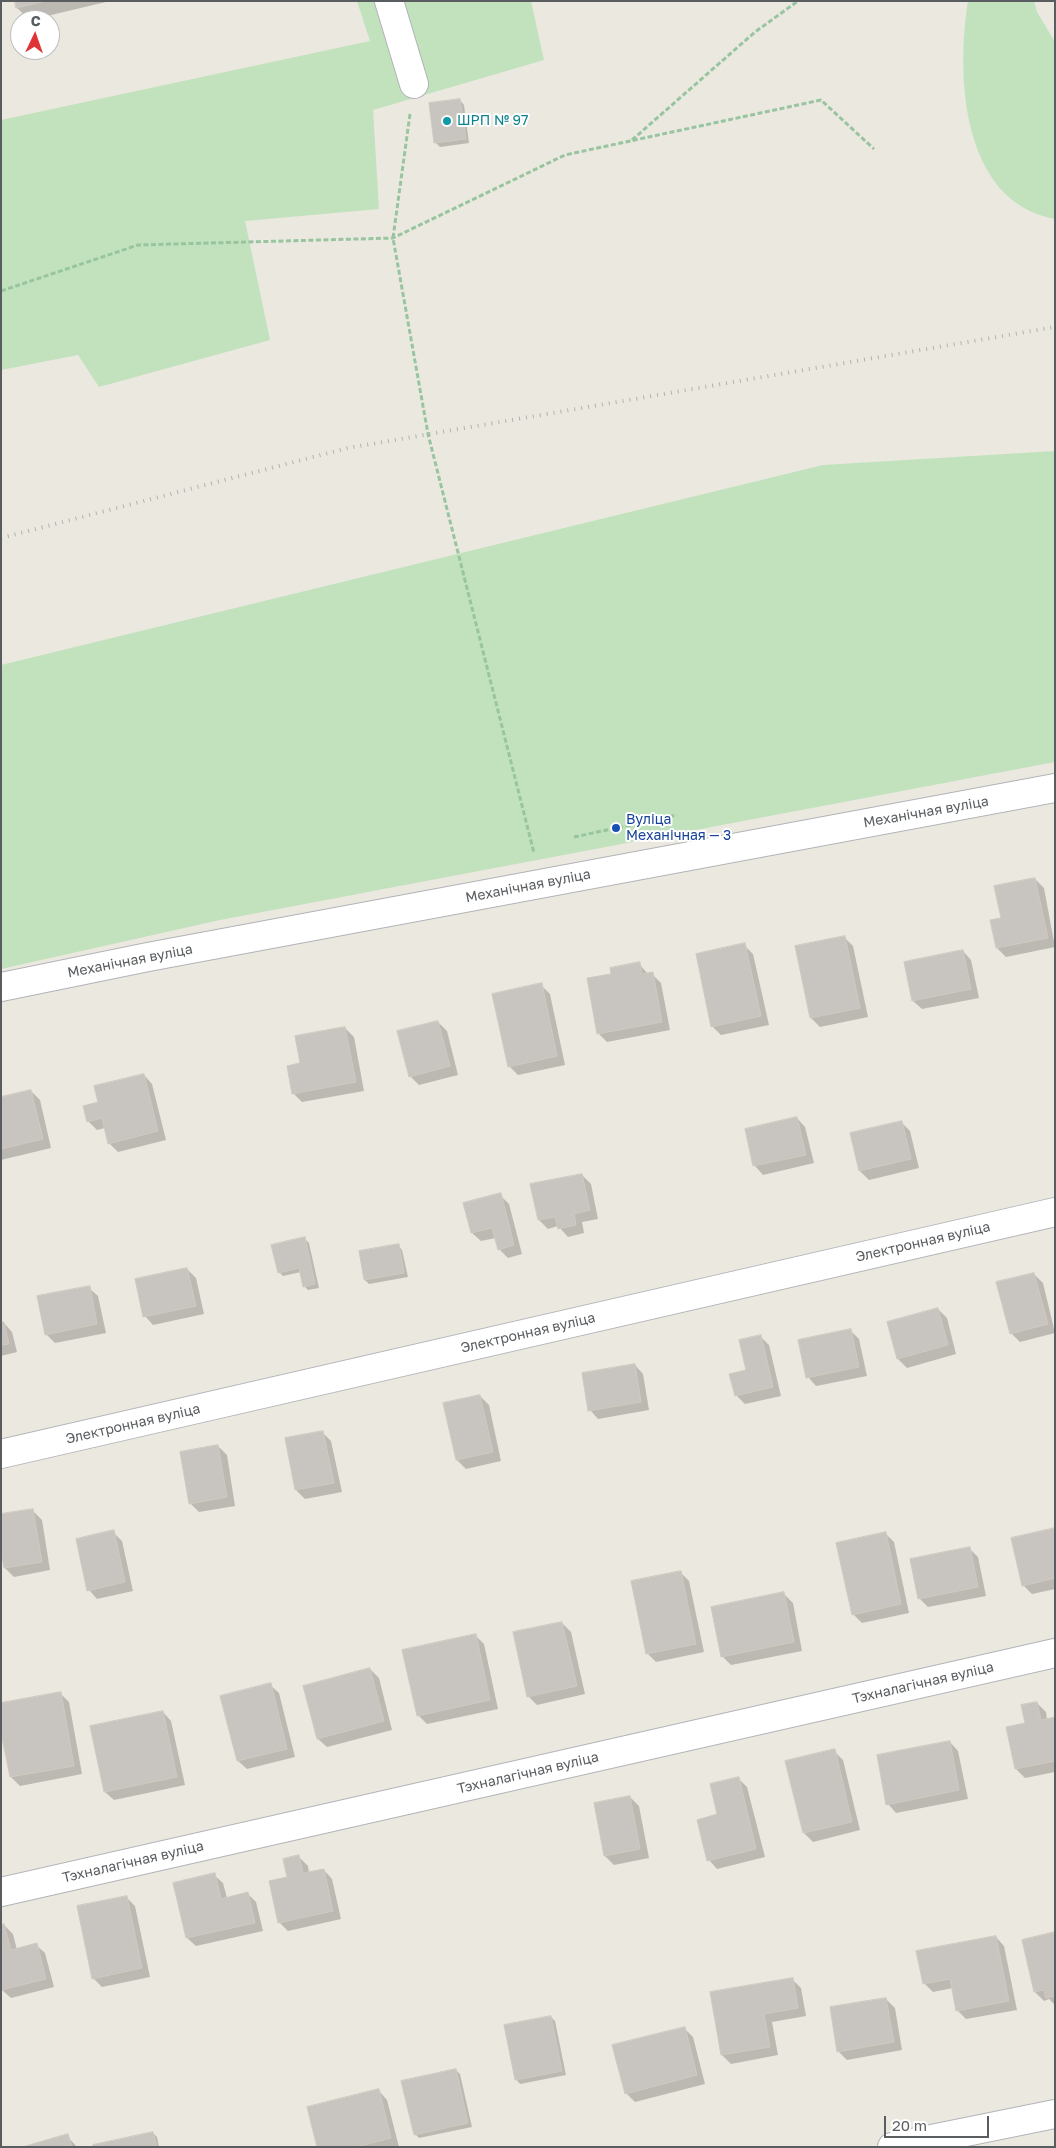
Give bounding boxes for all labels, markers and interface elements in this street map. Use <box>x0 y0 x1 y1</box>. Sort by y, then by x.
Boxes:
north arrow <box>10 10 60 60</box>
text: С <box>30 12 41 29</box>
place label: ШРП № 97 <box>457 113 528 129</box>
marker: ШРП № 97 <box>441 115 453 127</box>
street label: Механічная вуліца <box>862 793 990 831</box>
place label: Вуліца Механічная — 3 <box>626 812 731 844</box>
marker: Вуліца Механічная — 3 <box>610 822 622 834</box>
street label: Механічная вуліца <box>464 866 592 906</box>
street label: Механічная вуліца <box>66 941 194 981</box>
street label: Электронная вуліца <box>854 1218 992 1266</box>
street label: Электронная вуліца <box>459 1309 597 1357</box>
street label: Электронная вуліца <box>64 1400 202 1448</box>
street label: Тэхналагічная вуліца <box>851 1659 995 1707</box>
street label: Тэхналагічная вуліца <box>456 1749 600 1797</box>
street label: Тэхналагічная вуліца <box>61 1838 205 1886</box>
scale bar <box>886 2106 991 2138</box>
text: 20 m <box>892 2116 927 2134</box>

